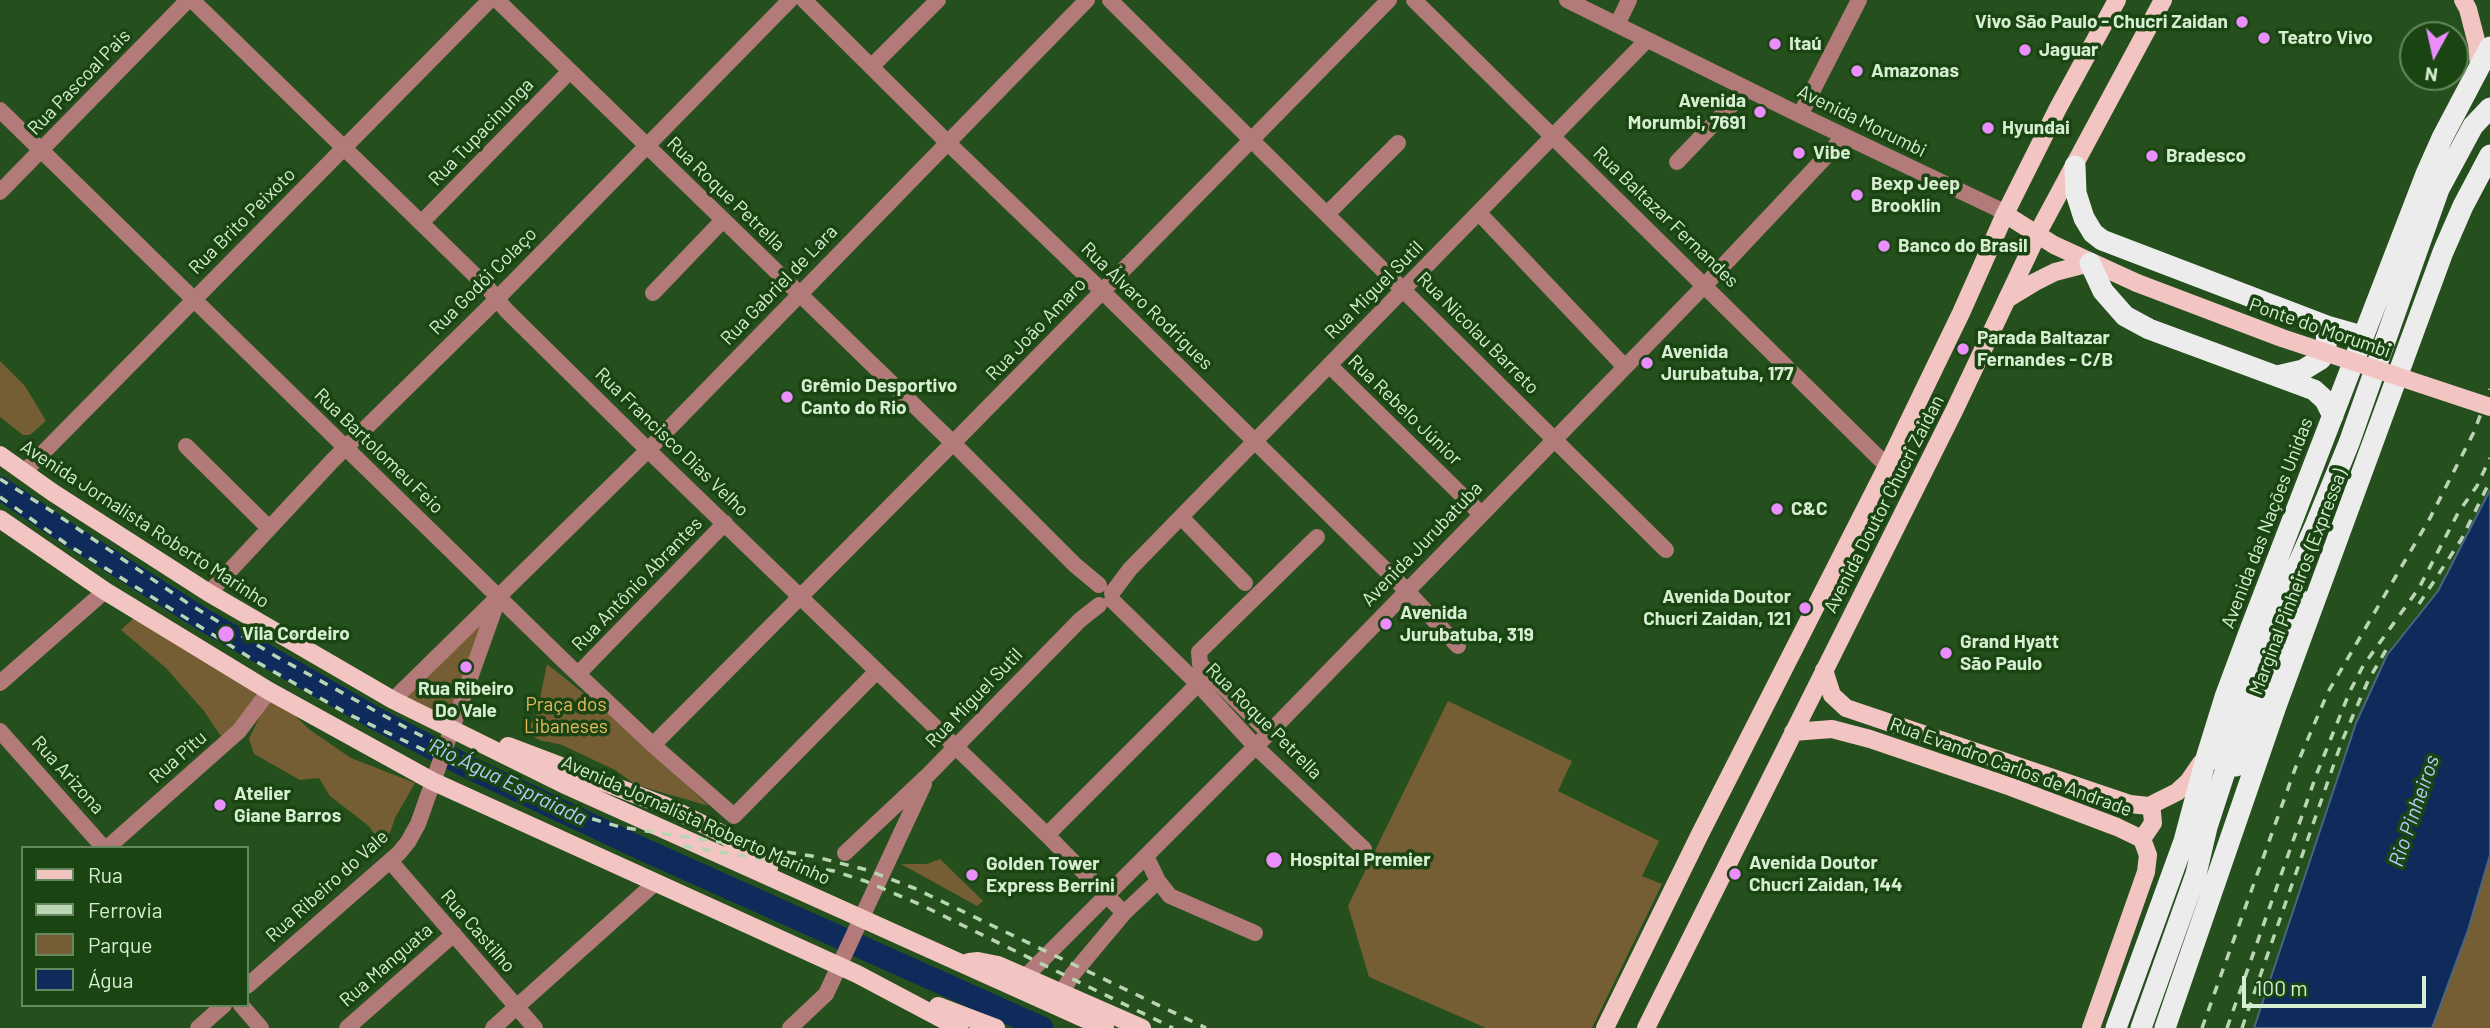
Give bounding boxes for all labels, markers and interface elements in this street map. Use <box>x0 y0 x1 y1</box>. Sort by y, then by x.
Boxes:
place label: Vivo São Paulo - Chucri Zaidan <box>1975 11 2228 33</box>
marker: Vivo São Paulo - Chucri Zaidan <box>2234 14 2250 30</box>
north arrow <box>2399 21 2469 91</box>
street label: Rua Pascoal Pais <box>23 24 135 140</box>
place label: Teatro Vivo <box>2278 27 2373 49</box>
marker: Teatro Vivo <box>2256 30 2272 46</box>
place label: Itaú <box>1789 33 1822 55</box>
marker: Itaú <box>1767 36 1783 52</box>
place label: Jaguar <box>2039 39 2098 61</box>
marker: Jaguar <box>2017 42 2033 58</box>
place label: Amazonas <box>1871 60 1959 82</box>
marker: Amazonas <box>1849 63 1865 79</box>
text: N <box>2423 63 2439 88</box>
street label: Rua Tupacinunga <box>424 73 538 191</box>
street label: Avenida Morumbi <box>1794 80 1930 162</box>
place label: Avenida Morumbi, 7691 <box>1628 90 1746 134</box>
marker: Avenida Morumbi, 7691 <box>1752 104 1768 120</box>
place label: Hyundai <box>2002 117 2070 139</box>
marker: Hyundai <box>1980 120 1996 136</box>
street label: Rua Roque Petrella <box>662 132 790 256</box>
street label: Rua Baltazar Fernandes <box>1589 142 1743 292</box>
place label: Vibe <box>1813 142 1851 164</box>
marker: Vibe <box>1791 145 1807 161</box>
place label: Bradesco <box>2166 145 2246 167</box>
marker: Bradesco <box>2144 148 2160 164</box>
street label: Rua Brito Peixoto <box>184 163 300 279</box>
place label: Bexp Jeep Brooklin <box>1871 173 1960 217</box>
marker: Bexp Jeep Brooklin <box>1849 187 1865 203</box>
street label: Rua Gabriel de Lara <box>716 220 842 350</box>
street label: Rua Godói Colaço <box>425 223 541 339</box>
place label: Banco do Brasil <box>1898 235 2028 257</box>
street label: Rua Miguel Sutil <box>1320 236 1428 344</box>
street label: Rua Álvaro Rodrigues <box>1076 237 1218 375</box>
marker: Banco do Brasil <box>1876 238 1892 254</box>
street label: Rua Nicolau Barreto <box>1412 267 1544 399</box>
street label: Rua João Amaro <box>981 273 1091 385</box>
street label: Ponte do Morumbi <box>2246 293 2394 363</box>
place label: Parada Baltazar Fernandes - C/B <box>1977 327 2113 371</box>
place label: Avenida Jurubatuba, 177 <box>1661 341 1793 385</box>
marker: Parada Baltazar Fernandes - C/B <box>1955 341 1971 357</box>
street label: Rua Rebelo Júnior <box>1343 350 1467 470</box>
marker: Avenida Jurubatuba, 177 <box>1639 355 1655 371</box>
street label: Rua Francisco Dias Velho <box>590 363 754 521</box>
place label: Grêmio Desportivo Canto do Rio <box>801 375 957 419</box>
street label: Rua Bartolomeu Feio <box>310 383 448 519</box>
marker: Grêmio Desportivo Canto do Rio <box>779 389 795 405</box>
street label: Avenida Doutor Chucri Zaidan <box>1819 391 1949 617</box>
street label: Avenida das Nações Unidas <box>2216 414 2318 632</box>
street label: Avenida Jornalista Roberto Marinho <box>16 435 274 613</box>
street label: Marginal Pinheiros (Expressa) <box>2244 466 2352 698</box>
street label: Avenida Jurubatuba <box>1357 477 1487 611</box>
place label: C&C <box>1791 498 1827 520</box>
marker: C&C <box>1769 501 1785 517</box>
street label: Rua Antônio Abrantes <box>567 512 707 656</box>
place label: Avenida Doutor Chucri Zaidan, 121 <box>1643 586 1791 630</box>
marker: Avenida Doutor Chucri Zaidan, 121 <box>1797 600 1813 616</box>
place label: Avenida Jurubatuba, 319 <box>1400 602 1534 646</box>
marker: Avenida Jurubatuba, 319 <box>1378 616 1394 632</box>
place label: Vila Cordeiro <box>242 623 350 645</box>
marker: Vila Cordeiro <box>216 624 236 644</box>
place label: Grand Hyatt São Paulo <box>1960 631 2059 675</box>
street label: Rua Miguel Sutil <box>921 643 1027 753</box>
marker: Grand Hyatt São Paulo <box>1938 645 1954 661</box>
street label: Rua Roque Petrella <box>1201 658 1327 784</box>
marker: Rua Ribeiro Do Vale <box>458 659 474 675</box>
place label: Rua Ribeiro Do Vale <box>418 678 514 722</box>
park label: Praça dos Libaneses <box>524 694 608 738</box>
street label: Rua Evandro Carlos de Andrade <box>1887 713 2135 821</box>
street label: Rua Pitu <box>145 726 211 788</box>
street label: Rua Arizona <box>27 731 109 819</box>
water label: Rio Água Espraiada <box>425 733 591 831</box>
street label: Avenida Jornalista Roberto Marinho <box>558 750 834 890</box>
water label: Rio Pinheiros <box>2383 752 2445 870</box>
place label: Atelier Giane Barros <box>234 783 341 827</box>
marker: Atelier Giane Barros <box>212 797 228 813</box>
street label: Rua Ribeiro do Vale <box>261 825 393 947</box>
legend <box>21 846 248 1007</box>
place label: Hospital Premier <box>1290 849 1430 871</box>
marker: Hospital Premier <box>1264 850 1284 870</box>
place label: Avenida Doutor Chucri Zaidan, 144 <box>1749 852 1902 896</box>
place label: Golden Tower Express Berrini <box>986 853 1115 897</box>
text: Rua <box>88 862 123 887</box>
marker: Avenida Doutor Chucri Zaidan, 144 <box>1727 866 1743 882</box>
marker: Golden Tower Express Berrini <box>964 867 980 883</box>
street label: Rua Castilho <box>436 885 520 977</box>
text: Ferrovia <box>88 897 163 922</box>
street label: Rua Manguata <box>335 919 437 1011</box>
text: Parque <box>88 932 153 957</box>
scale bar <box>2245 962 2429 1006</box>
text: Água <box>88 967 134 992</box>
text: 100 m <box>2255 975 2308 1000</box>

